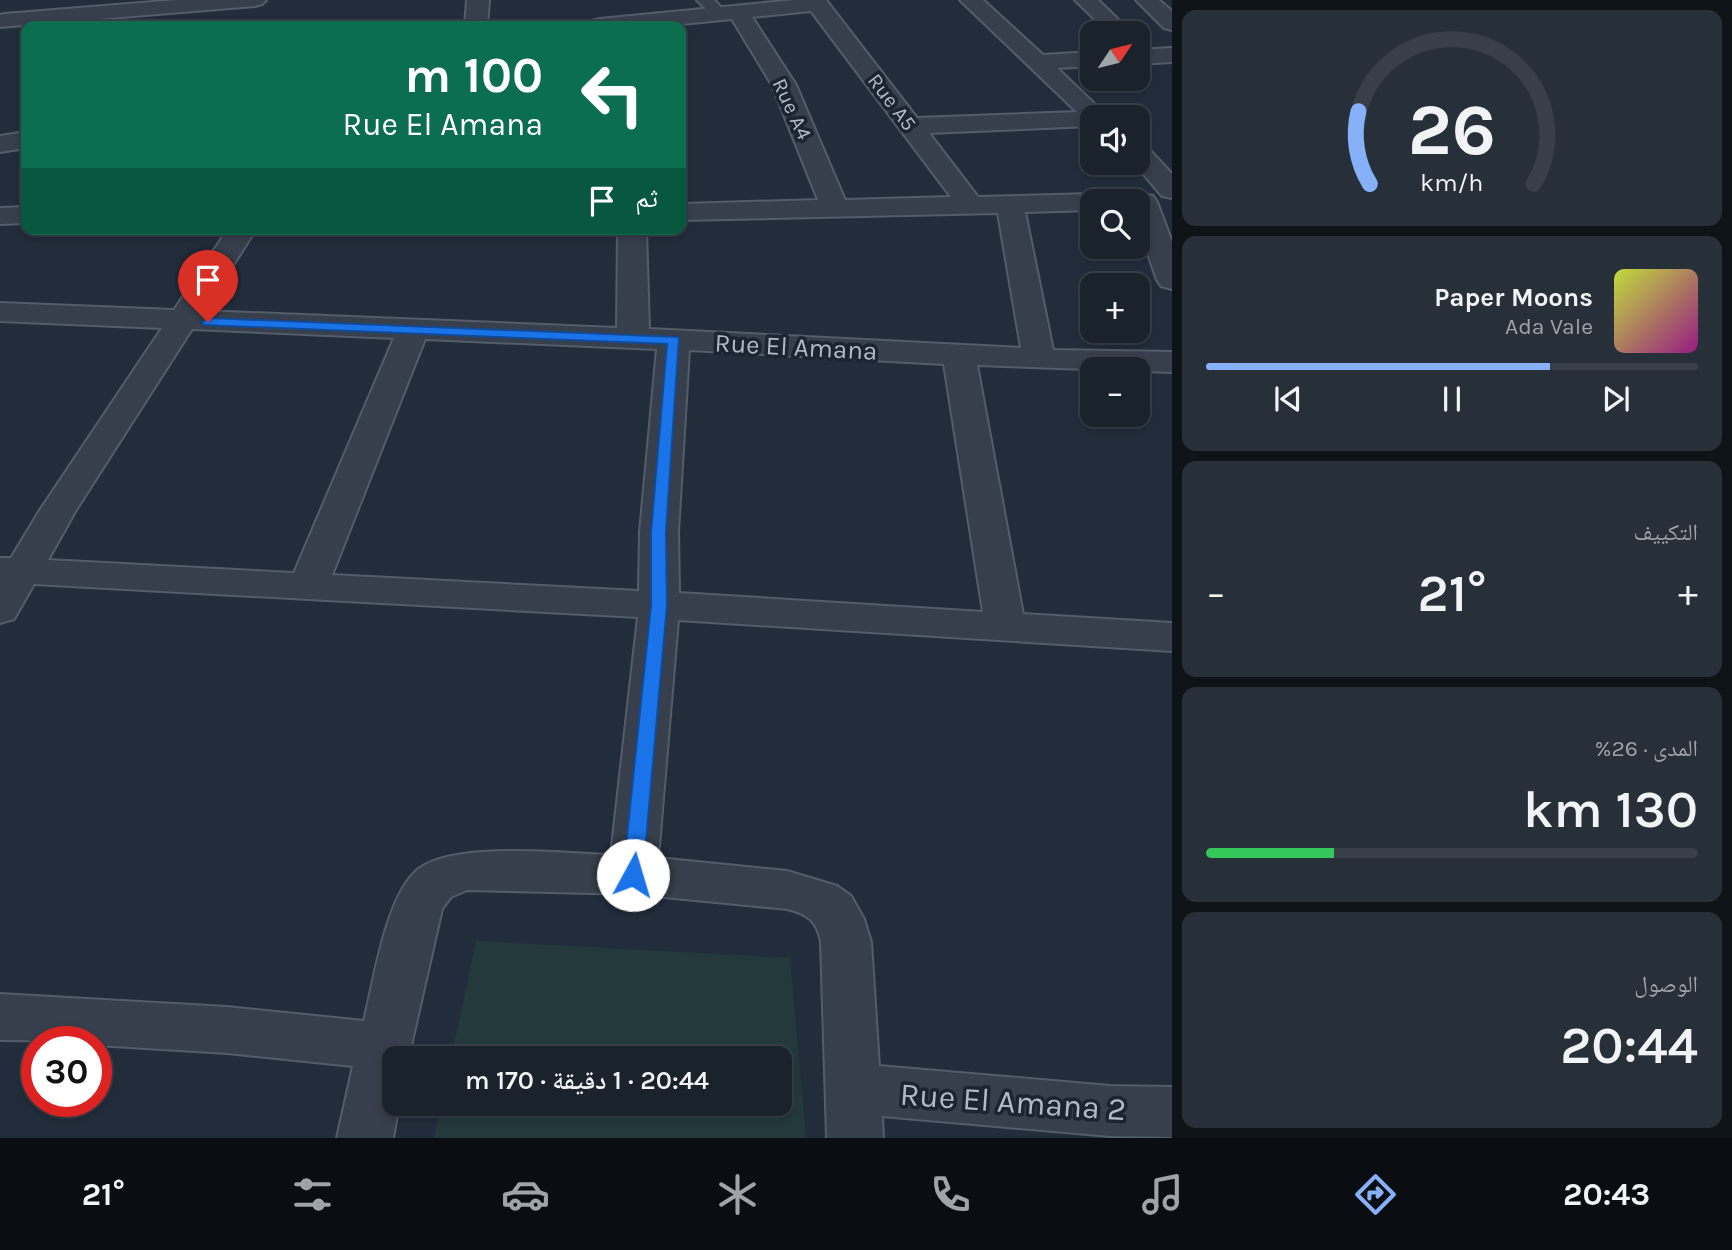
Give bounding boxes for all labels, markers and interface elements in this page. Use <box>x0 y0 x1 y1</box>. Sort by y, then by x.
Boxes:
north arrow <box>1080 21 1150 91</box>
map controls <box>1080 21 1150 427</box>
text: 100 m <box>405 47 543 104</box>
icon: left <box>567 49 658 140</box>
street label: Rue A5 <box>863 69 921 135</box>
street label: Rue A4 <box>767 74 817 144</box>
text: 26 <box>1408 87 1496 172</box>
button: sound <box>1080 105 1150 175</box>
text: Rue El Amana <box>343 106 543 143</box>
text: km/h <box>1420 168 1484 197</box>
icon: arrive <box>583 182 621 220</box>
text: ثم <box>635 183 658 214</box>
button: search <box>1080 189 1150 259</box>
pin <box>178 250 238 322</box>
icon: arrive <box>189 261 227 299</box>
button: + <box>1080 273 1150 343</box>
text: Paper Moons <box>1434 282 1593 313</box>
text: Ada Vale <box>1505 313 1593 340</box>
street label: Rue El Amana <box>714 327 878 367</box>
button: − <box>1080 357 1150 427</box>
icon: previous <box>1269 380 1307 418</box>
icon: pause <box>1433 380 1471 418</box>
icon: next <box>1597 380 1635 418</box>
text: التكييف <box>1633 519 1698 546</box>
text: 21° <box>1418 563 1486 624</box>
text: − <box>1206 571 1226 616</box>
text: + <box>1678 571 1698 616</box>
text: المدى · 26% <box>1595 735 1698 762</box>
text: 130 km <box>1523 779 1698 840</box>
position arrow <box>596 838 670 912</box>
text: الوصول <box>1634 971 1698 998</box>
text: 20:44 <box>1560 1015 1698 1076</box>
speed limit sign: 30 <box>21 1026 112 1117</box>
text: 20:44 · 1 دقيقة · 170 m <box>465 1065 709 1096</box>
street label: Rue El Amana 2 <box>899 1076 1127 1128</box>
icon: filters <box>288 1170 337 1219</box>
icon: car <box>501 1170 550 1219</box>
icon: climate <box>713 1170 762 1219</box>
icon: phone <box>926 1170 975 1219</box>
icon: music <box>1138 1170 1187 1219</box>
icon: directions <box>1351 1170 1400 1219</box>
text: 21° <box>82 1176 125 1213</box>
text: 20:43 <box>1563 1176 1650 1213</box>

